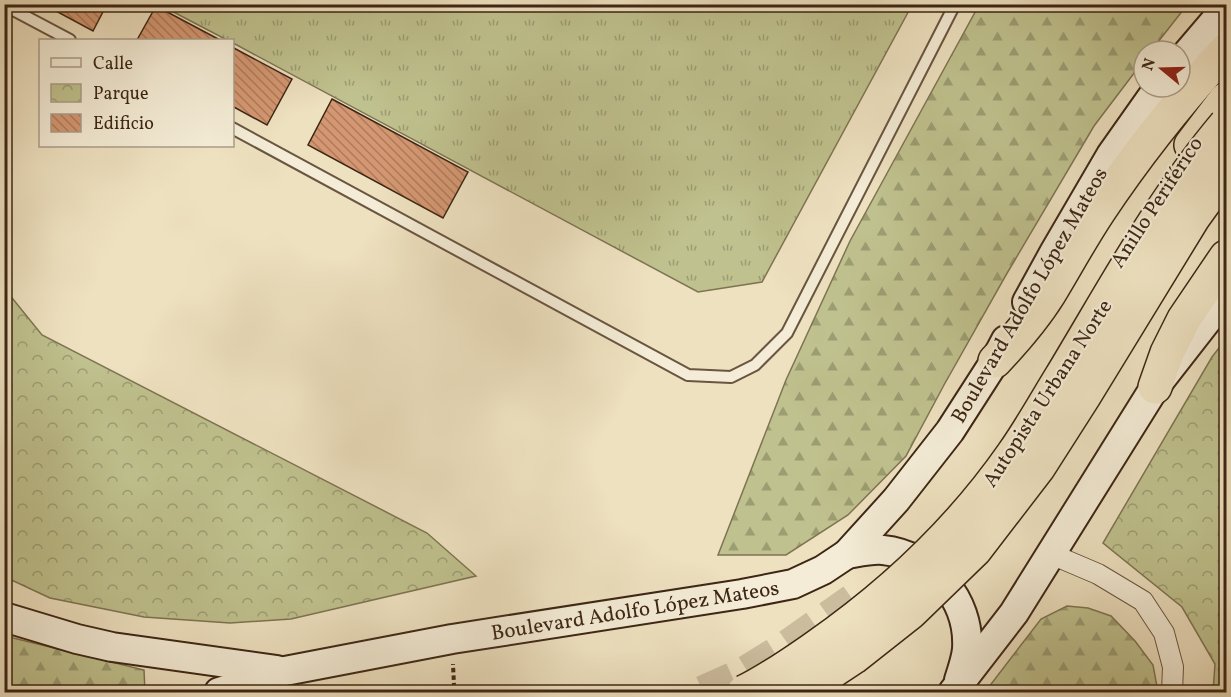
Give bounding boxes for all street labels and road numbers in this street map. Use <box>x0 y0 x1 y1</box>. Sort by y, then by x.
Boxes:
street label: Anillo Periférico <box>1104 131 1211 274</box>
street label: Boulevard Adolfo López Mateos <box>945 162 1116 429</box>
street label: Autopista Urbana Norte <box>977 294 1120 493</box>
street label: Boulevard Adolfo López Mateos <box>489 574 781 649</box>

